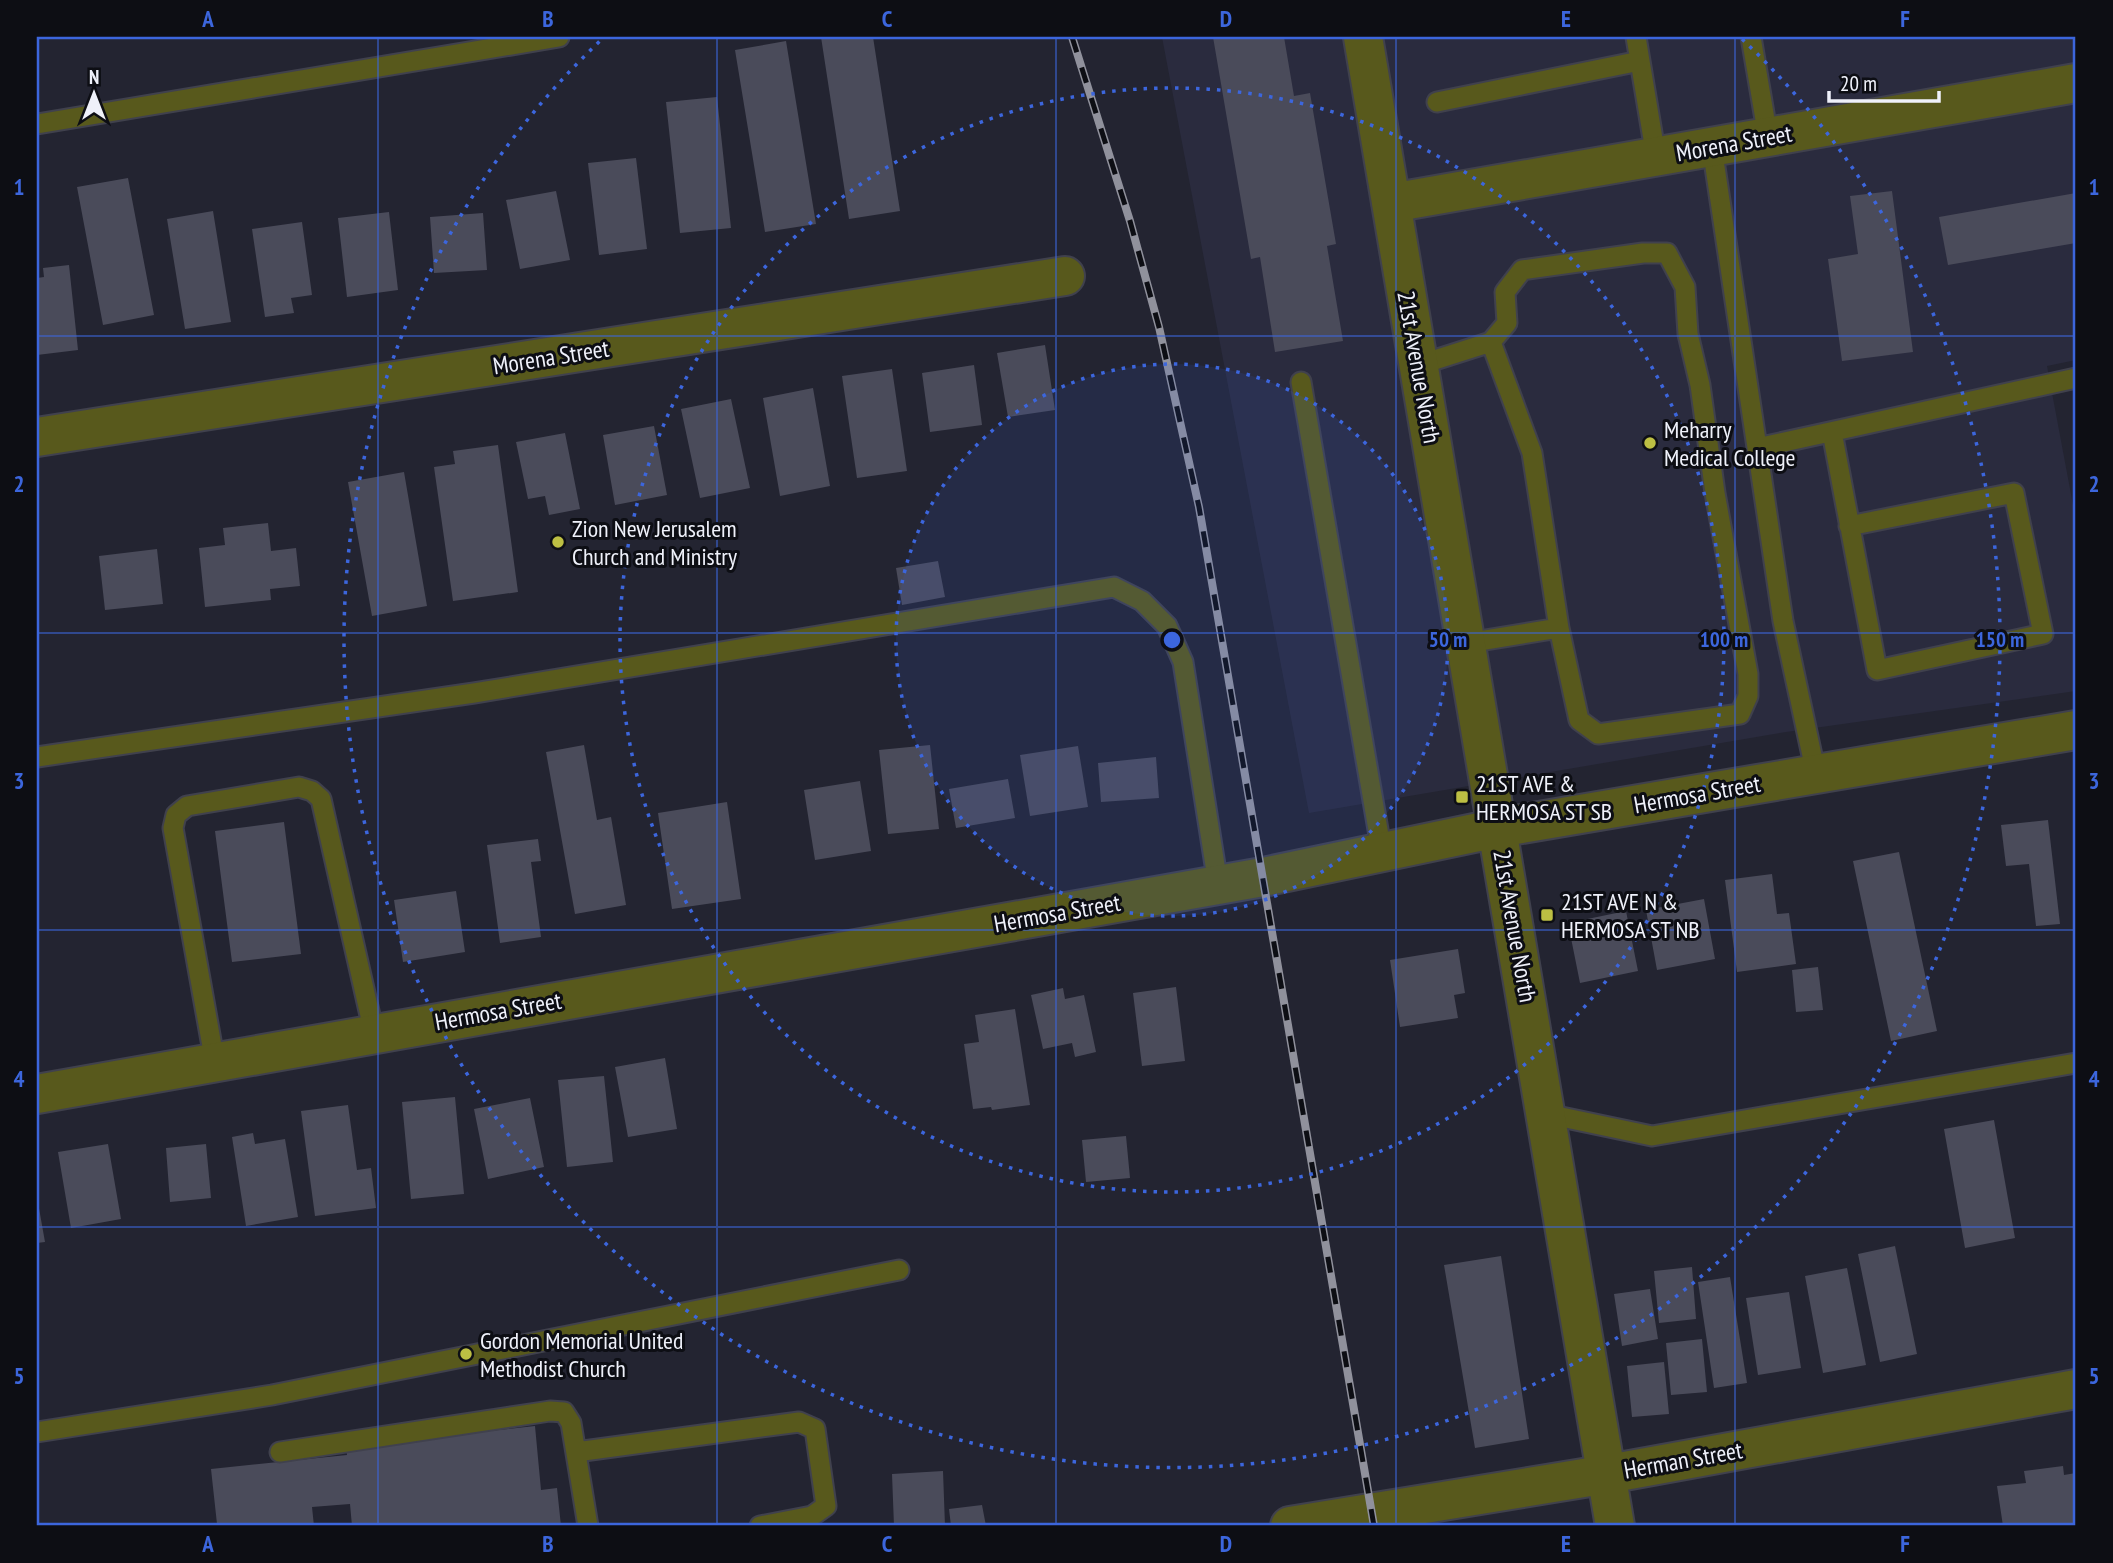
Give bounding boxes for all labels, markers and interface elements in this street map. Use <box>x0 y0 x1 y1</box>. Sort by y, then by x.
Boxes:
text: A <box>201 4 214 33</box>
text: B <box>542 4 554 33</box>
text: C <box>882 4 893 33</box>
text: D <box>1220 4 1232 33</box>
text: E <box>1561 4 1571 33</box>
text: F <box>1900 4 1910 33</box>
north arrow <box>60 60 130 130</box>
scale bar <box>1829 60 1940 104</box>
text: N <box>89 65 99 89</box>
text: 20 m <box>1840 70 1877 97</box>
street label: Morena Street <box>1674 118 1795 168</box>
text: 1 <box>14 172 25 201</box>
text: 1 <box>2089 172 2100 201</box>
street label: 21st Avenue North <box>1390 288 1448 446</box>
street label: Morena Street <box>491 332 612 381</box>
place label: Meharry Medical College <box>1664 414 1796 473</box>
marker: Meharry Medical College <box>1642 435 1658 451</box>
text: 2 <box>14 469 25 498</box>
text: 2 <box>2089 469 2100 498</box>
place label: Zion New Jerusalem Church and Ministry <box>572 513 737 572</box>
marker: Zion New Jerusalem Church and Ministry <box>550 534 566 550</box>
text: 50 m <box>1429 626 1467 653</box>
text: 100 m <box>1700 626 1748 653</box>
text: 150 m <box>1976 626 2024 653</box>
centre of rings <box>1160 628 1184 652</box>
text: 3 <box>14 766 25 795</box>
text: 3 <box>2089 766 2100 795</box>
place label: 21ST AVE & HERMOSA ST SB <box>1476 768 1612 827</box>
street label: Hermosa Street <box>1631 768 1763 820</box>
marker: 21ST AVE & HERMOSA ST SB <box>1454 789 1470 805</box>
street label: 21st Avenue North <box>1486 847 1544 1005</box>
place label: 21ST AVE N & HERMOSA ST NB <box>1561 886 1700 945</box>
street label: Hermosa Street <box>991 887 1123 939</box>
marker: 21ST AVE N & HERMOSA ST NB <box>1539 907 1555 923</box>
street label: Hermosa Street <box>432 985 564 1037</box>
text: 4 <box>14 1064 25 1093</box>
text: 4 <box>2089 1064 2100 1093</box>
place label: Gordon Memorial United Methodist Church <box>480 1325 683 1384</box>
marker: Gordon Memorial United Methodist Church <box>458 1346 474 1362</box>
text: 5 <box>14 1361 25 1390</box>
text: 5 <box>2089 1361 2100 1390</box>
street label: Herman Street <box>1621 1434 1745 1486</box>
text: A <box>201 1529 214 1558</box>
text: B <box>542 1529 554 1558</box>
text: C <box>882 1529 893 1558</box>
text: D <box>1220 1529 1232 1558</box>
text: E <box>1561 1529 1571 1558</box>
text: F <box>1900 1529 1910 1558</box>

